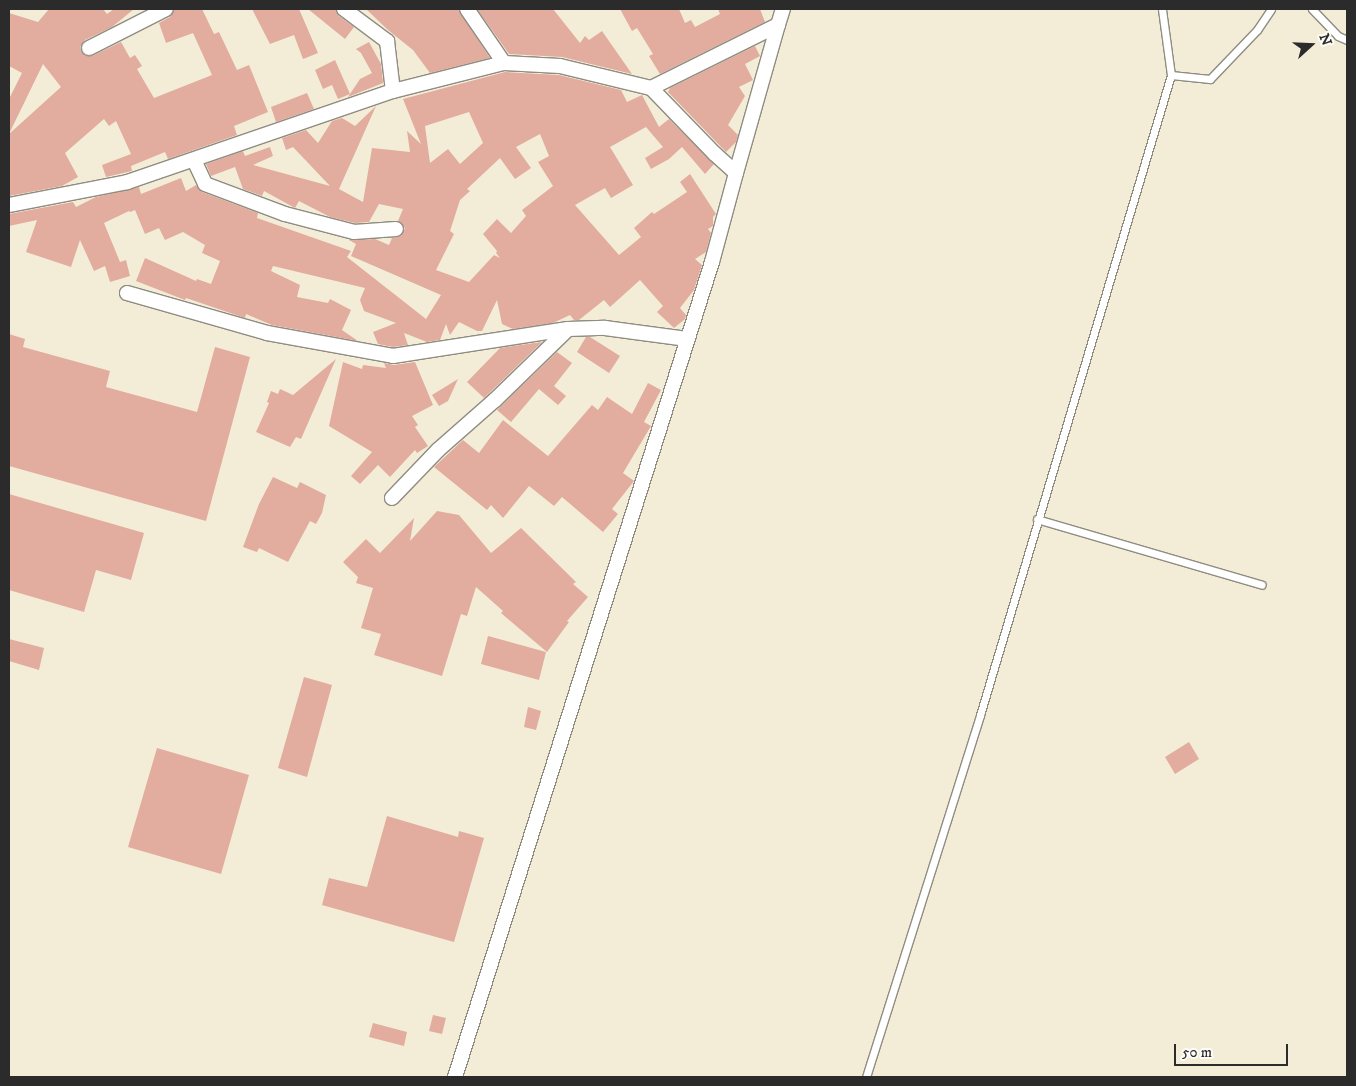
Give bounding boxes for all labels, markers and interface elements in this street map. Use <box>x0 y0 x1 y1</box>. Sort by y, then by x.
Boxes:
north arrow <box>1286 20 1336 70</box>
text: N <box>1315 31 1336 48</box>
scale bar <box>1176 1034 1290 1066</box>
text: 50 m <box>1182 1043 1212 1062</box>

